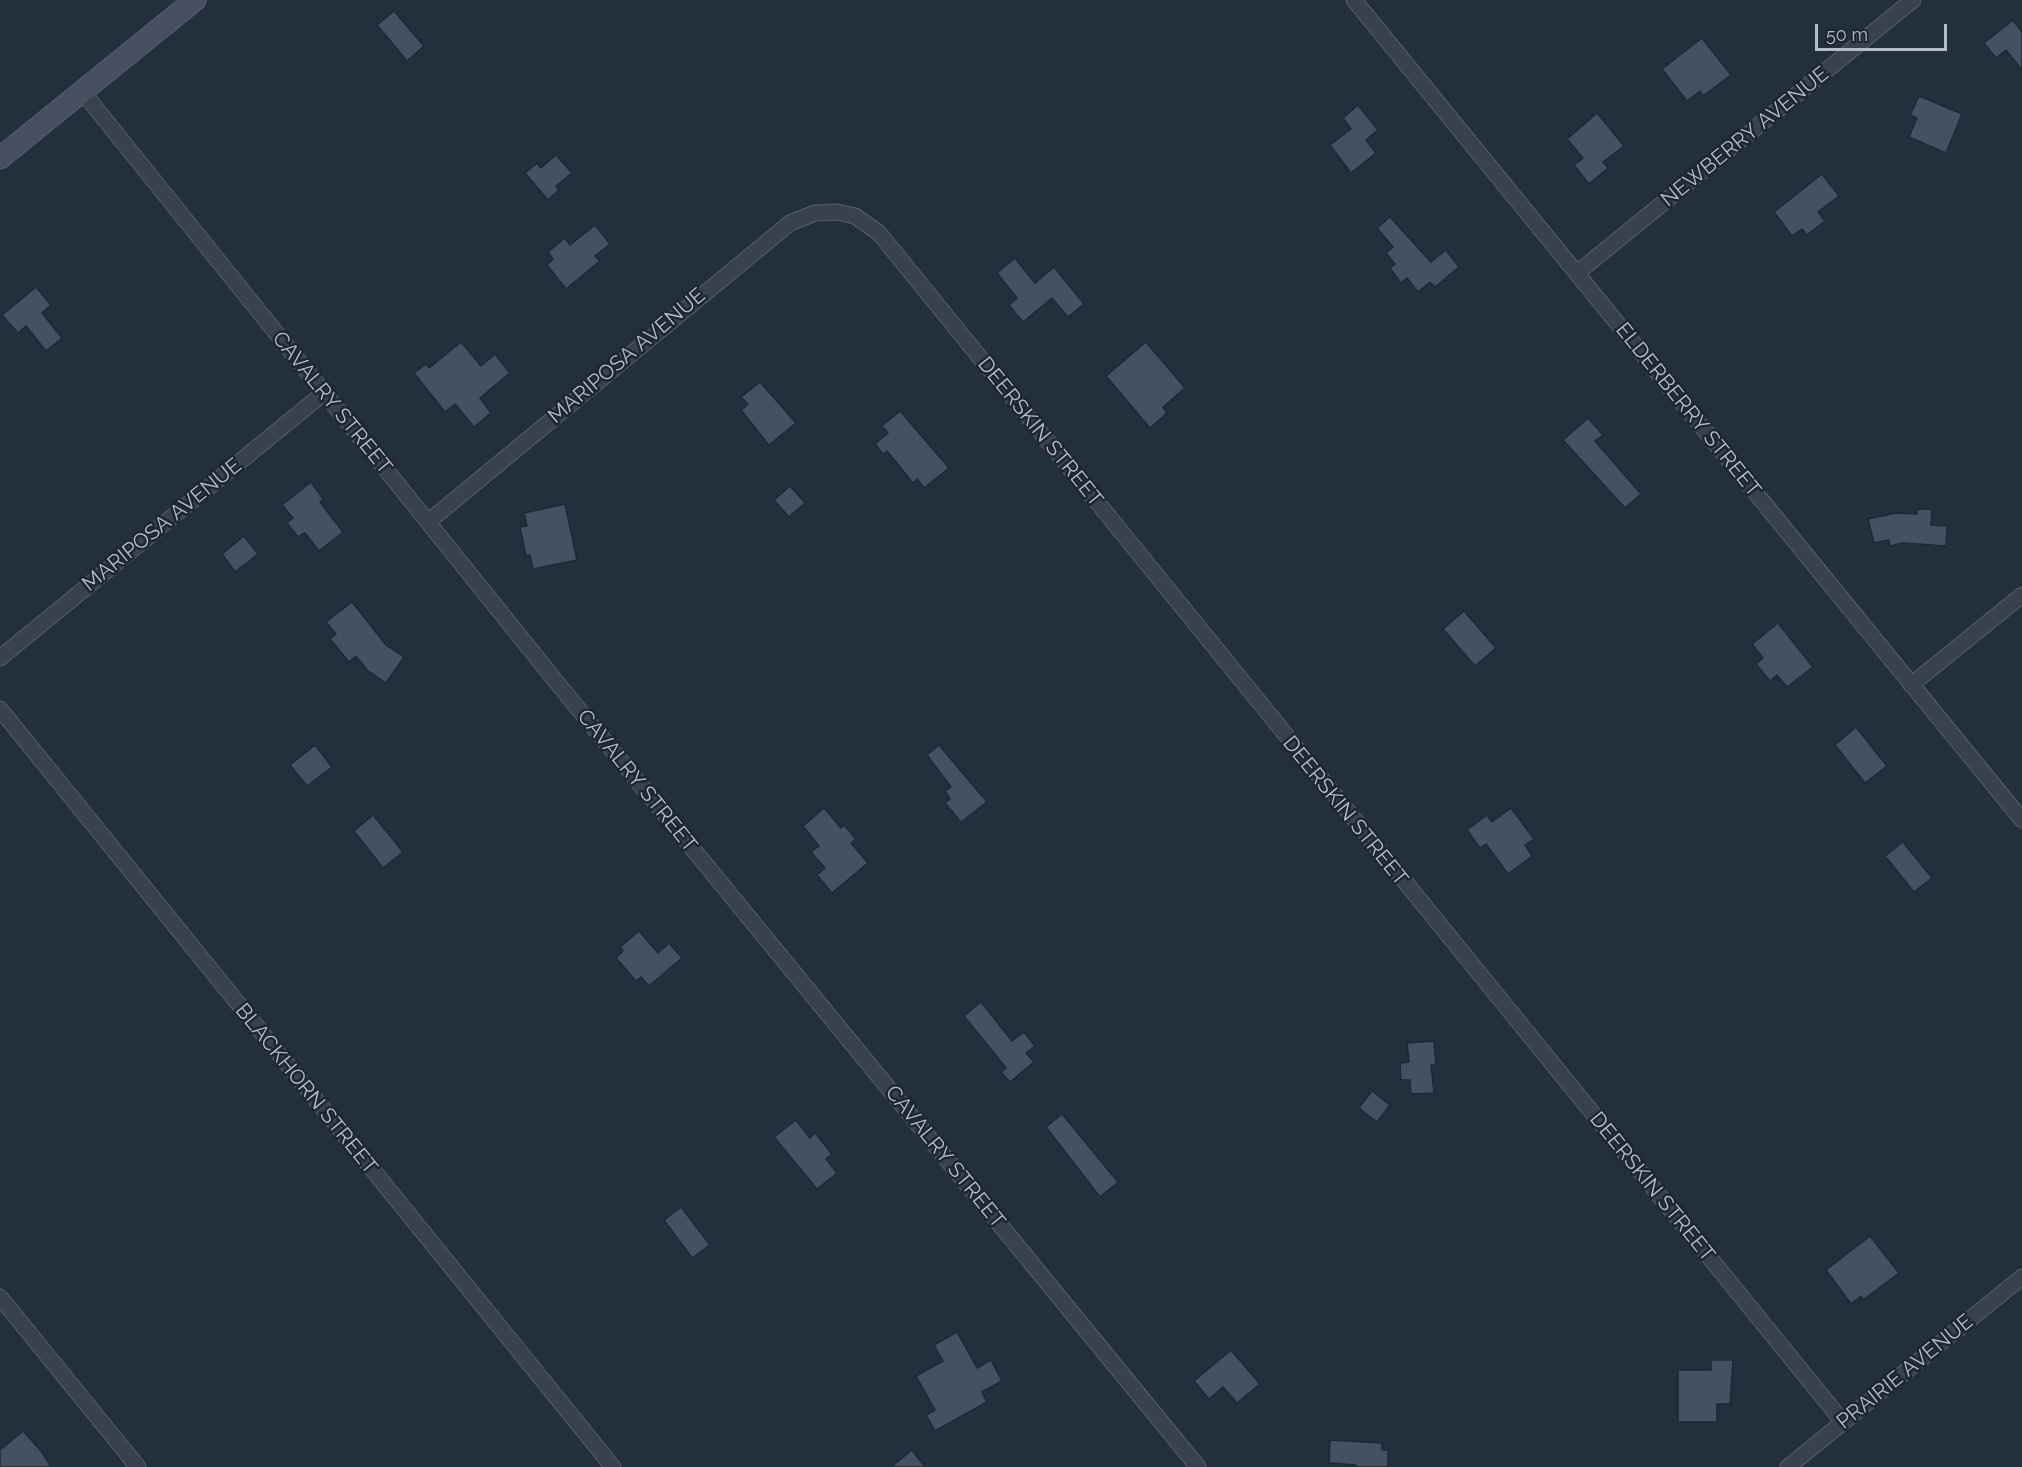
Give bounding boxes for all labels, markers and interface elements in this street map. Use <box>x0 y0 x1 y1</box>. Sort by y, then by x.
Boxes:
scale bar <box>1818 12 1950 50</box>
text: 50 m <box>1826 24 1868 45</box>
street label: NEWBERRY AVENUE <box>1656 62 1834 212</box>
street label: MARIPOSA AVENUE <box>543 283 711 429</box>
street label: ELDERBERRY STREET <box>1610 318 1766 502</box>
street label: CAVALRY STREET <box>267 327 397 479</box>
street label: DEERSKIN STREET <box>972 352 1108 512</box>
street label: MARIPOSA AVENUE <box>77 453 247 597</box>
street label: CAVALRY STREET <box>572 705 702 857</box>
street label: DEERSKIN STREET <box>1277 731 1413 891</box>
street label: BLACKHORN STREET <box>230 999 382 1179</box>
street label: CAVALRY STREET <box>880 1081 1010 1233</box>
street label: DEERSKIN STREET <box>1584 1107 1720 1267</box>
street label: PRAIRIE AVENUE <box>1832 1309 1978 1435</box>

